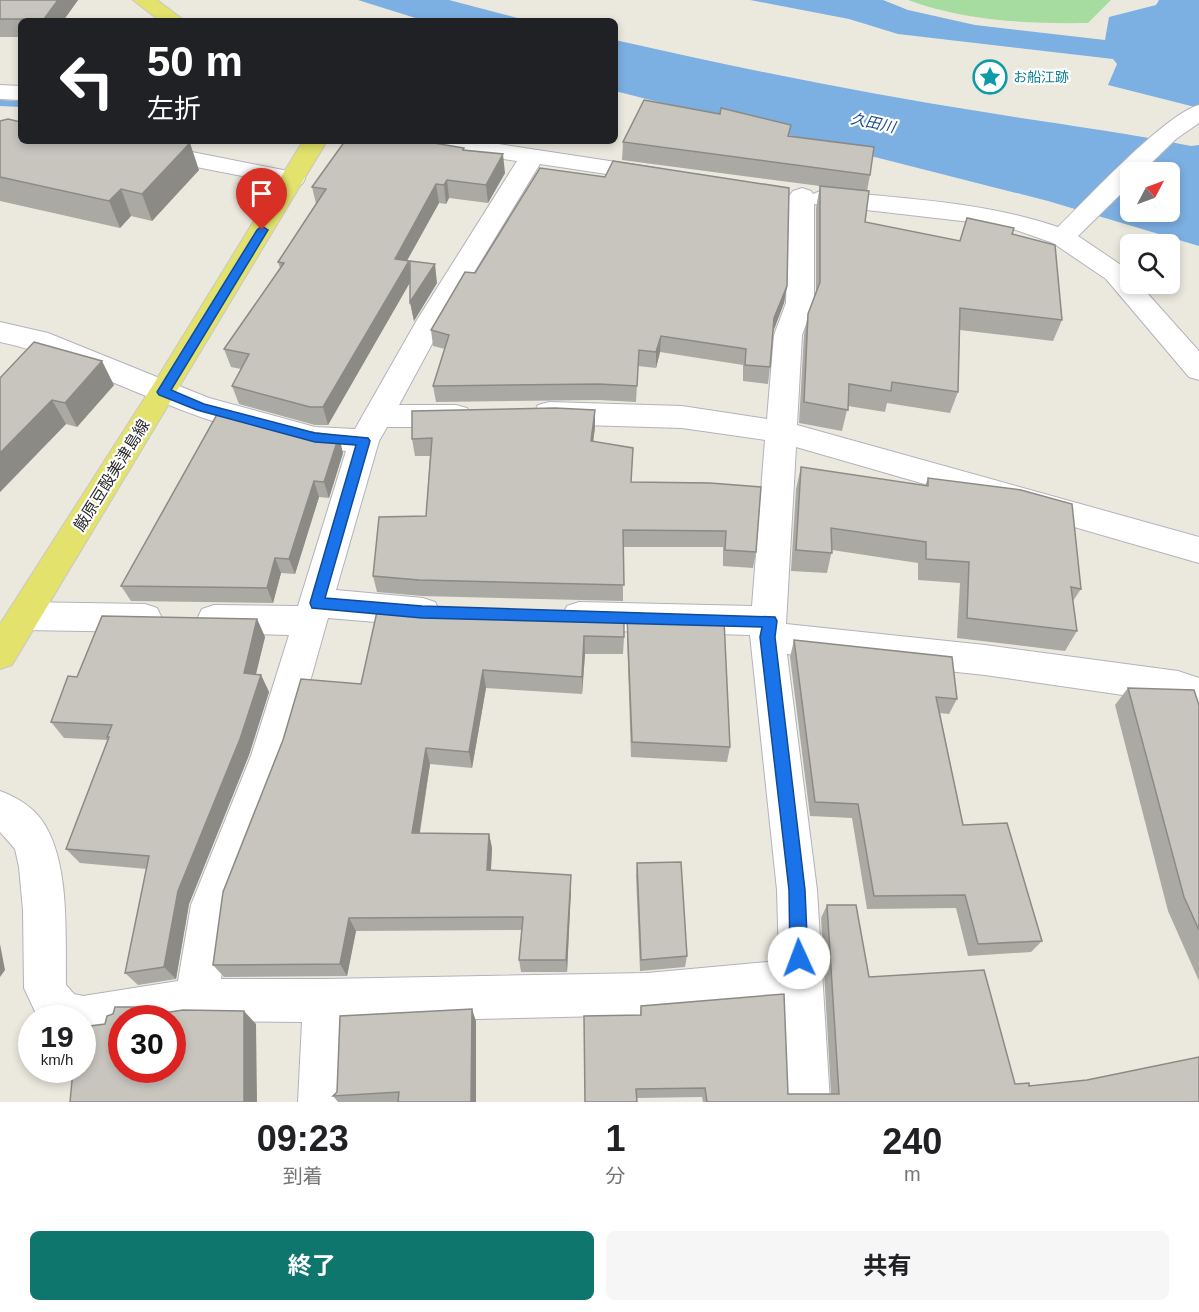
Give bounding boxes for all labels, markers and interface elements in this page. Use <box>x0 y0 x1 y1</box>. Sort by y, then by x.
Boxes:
text: 50 m <box>147 38 243 85</box>
icon: left <box>48 42 126 120</box>
place icon: お船江跡 <box>972 59 1008 95</box>
place label: お船江跡 <box>1013 69 1069 85</box>
text: 左折 <box>147 94 201 124</box>
water label: 久田川 <box>849 110 899 136</box>
north arrow <box>1120 162 1180 222</box>
map controls <box>1120 162 1180 294</box>
pin <box>236 168 287 230</box>
icon: arrive <box>245 177 278 210</box>
button: search <box>1120 234 1180 294</box>
street label: 厳原豆酘美津島線 <box>70 416 153 534</box>
position arrow <box>767 926 831 990</box>
speed limit sign: 30 <box>108 1005 186 1083</box>
text: 19 <box>40 1020 74 1053</box>
text: km/h <box>41 1051 73 1068</box>
text: 09:23 <box>257 1118 349 1159</box>
text: 1 <box>605 1118 626 1159</box>
text: 240 <box>882 1121 942 1162</box>
text: m <box>904 1163 921 1185</box>
text: 到着 <box>283 1165 323 1187</box>
text: 分 <box>606 1165 626 1187</box>
button: 終了 <box>30 1231 594 1300</box>
button: 共有 <box>606 1231 1169 1300</box>

